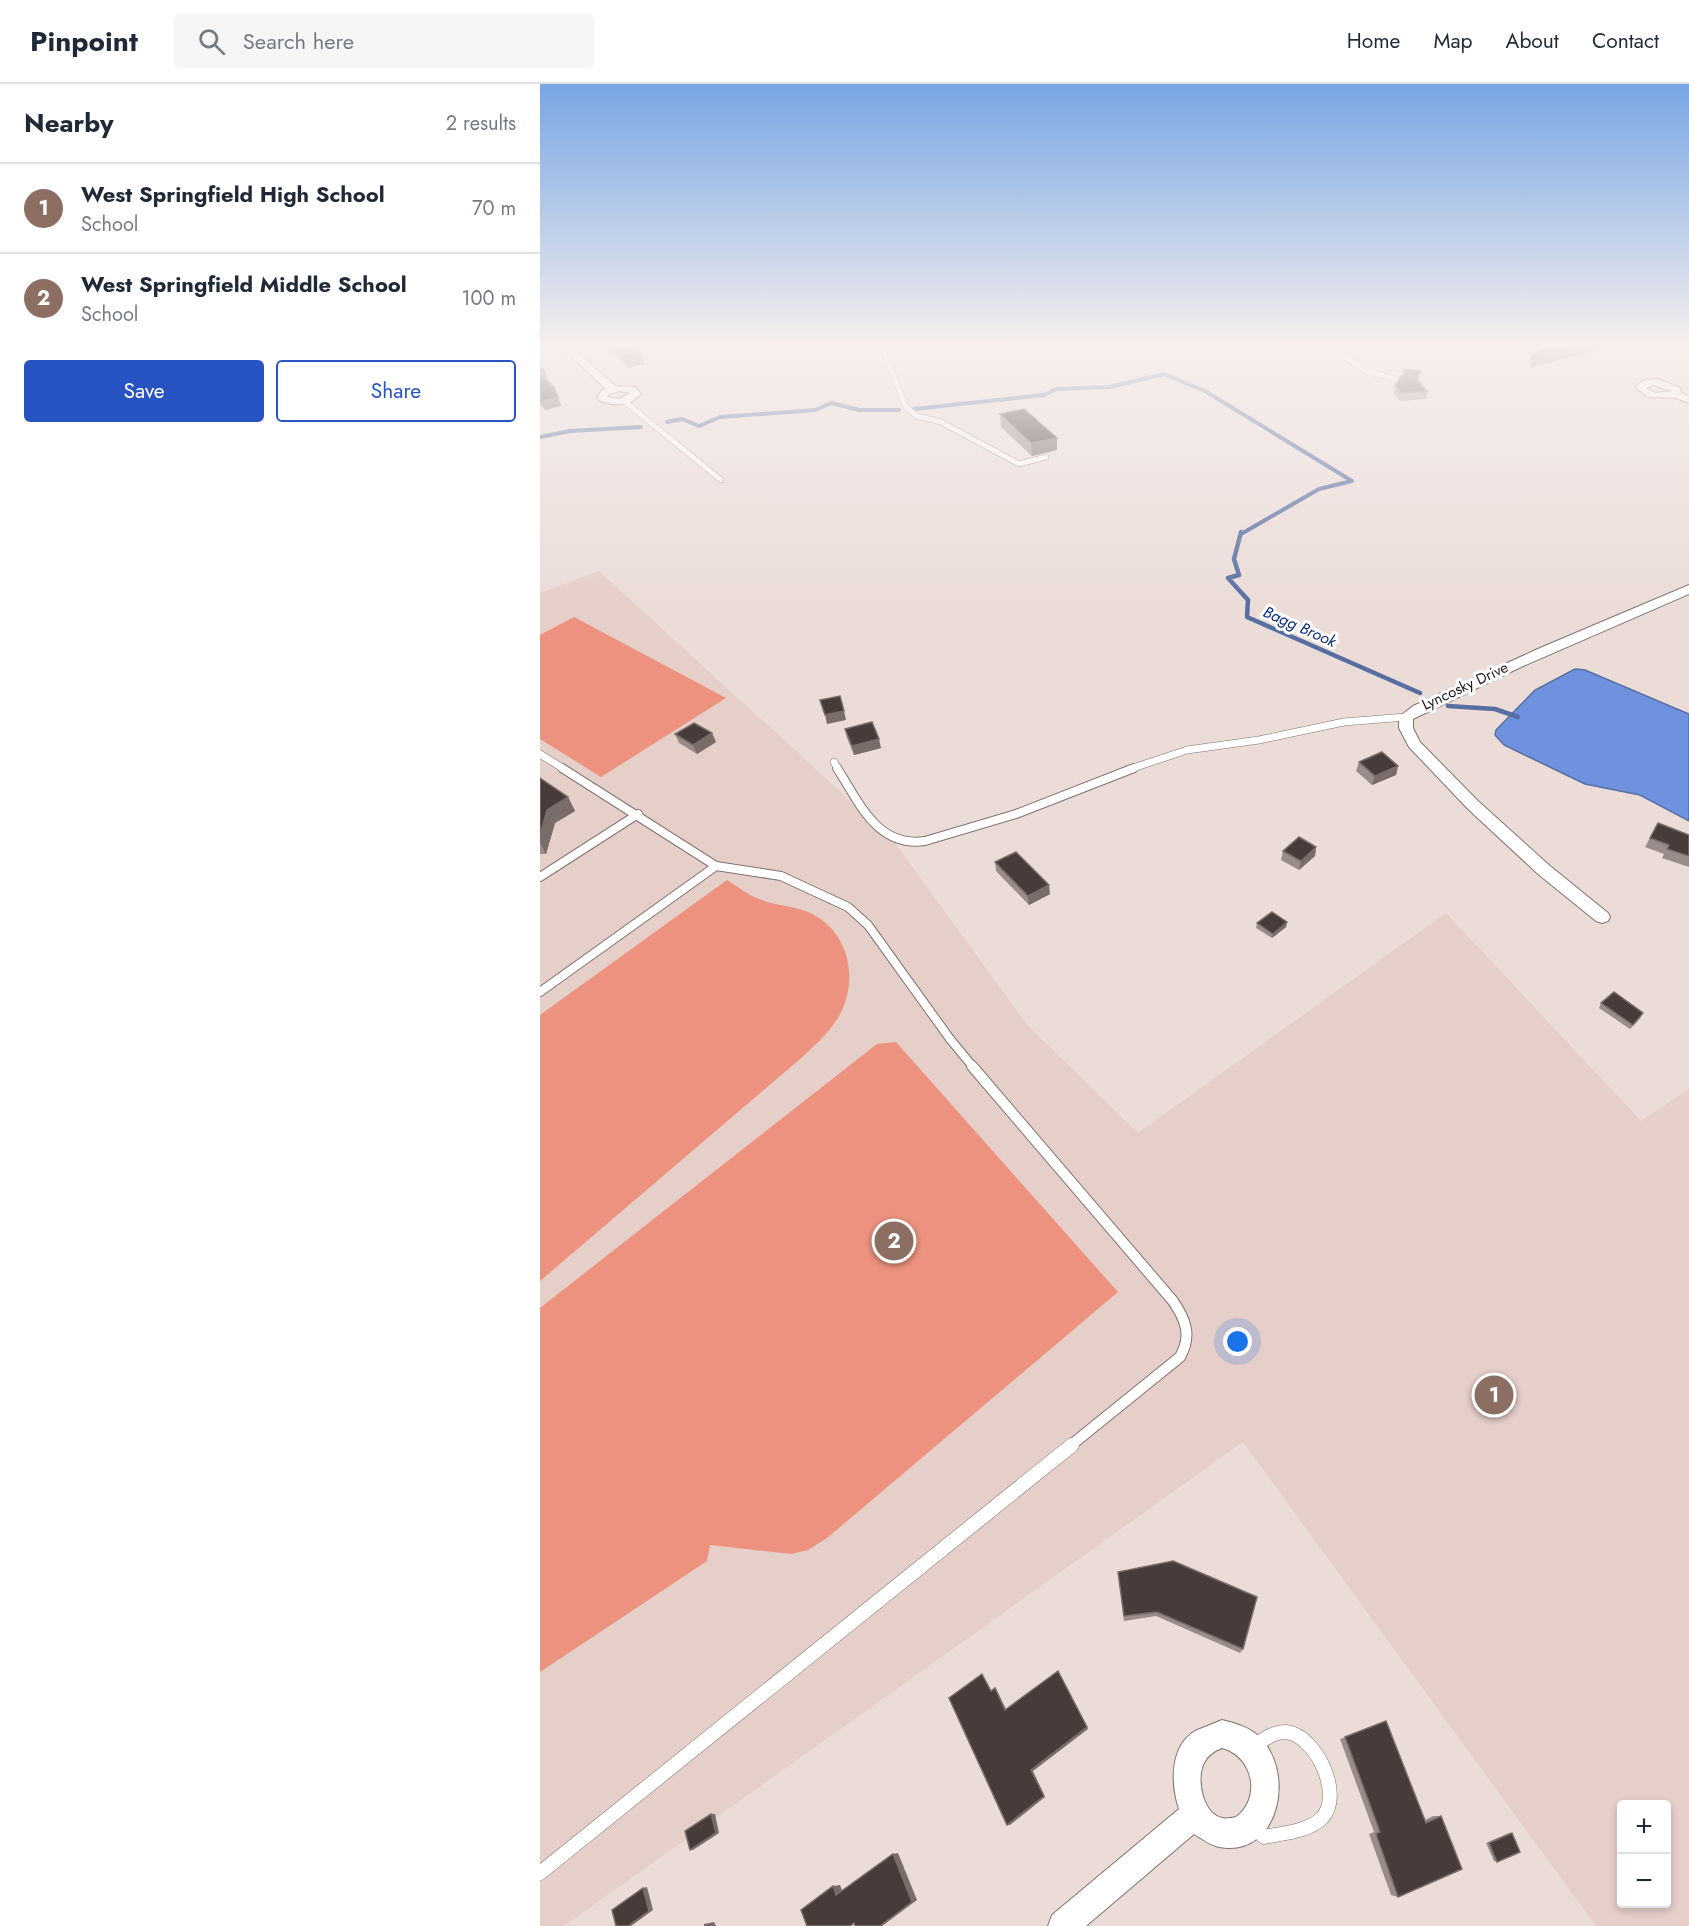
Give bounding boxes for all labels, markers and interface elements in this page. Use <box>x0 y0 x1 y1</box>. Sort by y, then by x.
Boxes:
search box <box>174 14 594 68</box>
text: Pinpoint <box>30 21 138 62</box>
icon: search <box>195 25 228 58</box>
text: Search here <box>243 25 354 57</box>
text: Home <box>1347 26 1400 56</box>
text: Map <box>1433 26 1473 56</box>
text: About <box>1506 26 1559 56</box>
text: Contact <box>1592 26 1659 56</box>
text: Nearby <box>24 104 113 142</box>
text: 2 results <box>446 109 516 138</box>
text: West Springfield High School <box>81 178 385 210</box>
text: 1 <box>38 194 49 223</box>
text: 70 m <box>472 194 516 223</box>
text: School <box>81 210 138 239</box>
text: West Springfield Middle School <box>81 268 407 300</box>
text: 2 <box>37 284 50 313</box>
text: 100 m <box>461 284 516 313</box>
text: School <box>81 300 138 329</box>
button: Save <box>24 360 264 422</box>
button: Share <box>276 360 516 422</box>
water label: Bagg Brook <box>1260 600 1341 653</box>
street label: Lyncosky Drive <box>1418 656 1512 716</box>
pin: 2 <box>874 1218 914 1264</box>
your location <box>1223 1327 1252 1356</box>
pin: 1 <box>1474 1372 1514 1418</box>
map controls <box>1617 1800 1671 1908</box>
button: + <box>1617 1800 1671 1854</box>
button: − <box>1617 1854 1671 1908</box>

